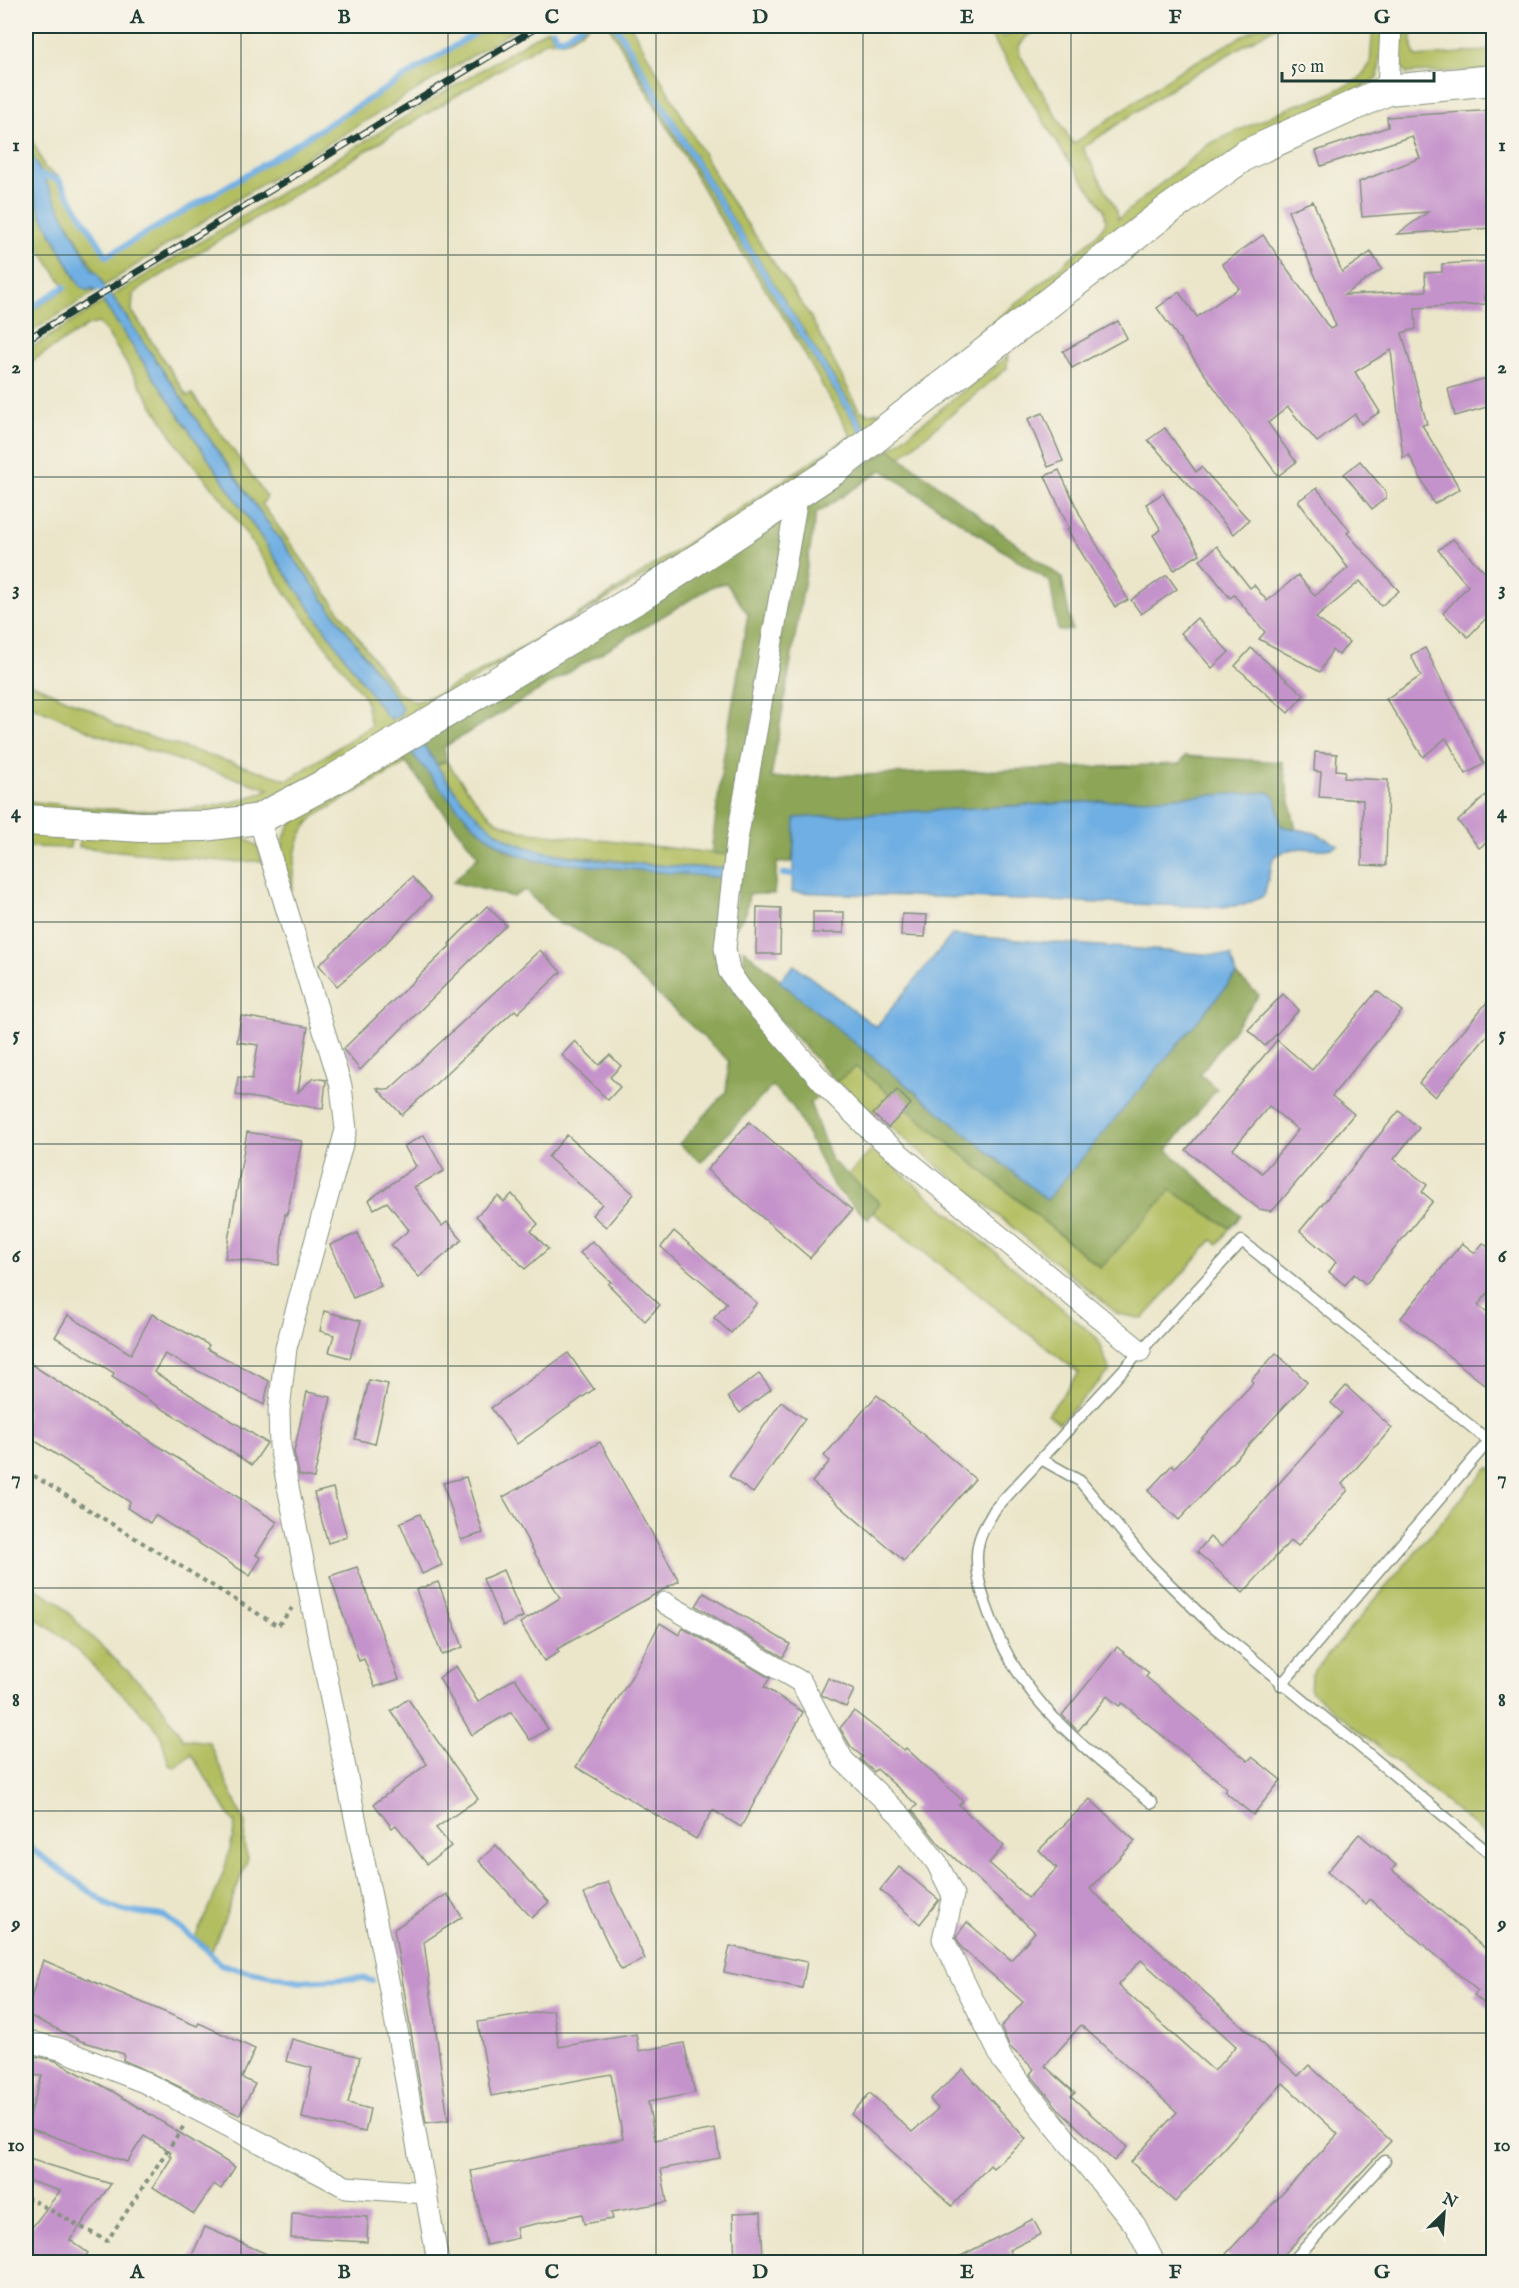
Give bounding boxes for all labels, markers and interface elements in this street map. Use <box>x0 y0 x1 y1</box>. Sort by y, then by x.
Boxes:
text: A <box>129 5 145 30</box>
text: B <box>337 5 351 30</box>
text: C <box>545 5 559 30</box>
text: D <box>752 5 768 30</box>
text: E <box>960 5 974 30</box>
text: F <box>1169 5 1182 30</box>
text: G <box>1374 5 1391 30</box>
scale bar <box>1282 45 1434 83</box>
text: 50 m <box>1291 56 1324 79</box>
text: 1 <box>12 133 20 158</box>
text: 1 <box>1498 133 1506 158</box>
text: 2 <box>11 355 21 380</box>
text: 2 <box>1497 355 1507 380</box>
text: 3 <box>12 577 20 602</box>
text: 3 <box>1498 577 1506 602</box>
text: 4 <box>11 800 22 825</box>
text: 4 <box>1497 800 1508 825</box>
text: 5 <box>12 1022 20 1047</box>
text: 5 <box>1498 1022 1506 1047</box>
text: 6 <box>12 1244 22 1269</box>
text: 6 <box>1498 1244 1508 1269</box>
text: 7 <box>11 1466 21 1491</box>
text: 7 <box>1497 1466 1507 1491</box>
text: 8 <box>12 1688 20 1713</box>
text: 8 <box>1498 1688 1506 1713</box>
text: 9 <box>11 1911 21 1936</box>
text: 9 <box>1497 1911 1507 1936</box>
text: 10 <box>7 2133 25 2158</box>
text: 10 <box>1493 2133 1511 2158</box>
north arrow <box>1414 2183 1474 2243</box>
text: N <box>1438 2189 1460 2213</box>
text: A <box>129 2260 145 2285</box>
text: B <box>337 2260 351 2285</box>
text: C <box>545 2260 559 2285</box>
text: D <box>752 2260 768 2285</box>
text: E <box>960 2260 974 2285</box>
text: F <box>1169 2260 1182 2285</box>
text: G <box>1374 2260 1391 2285</box>

